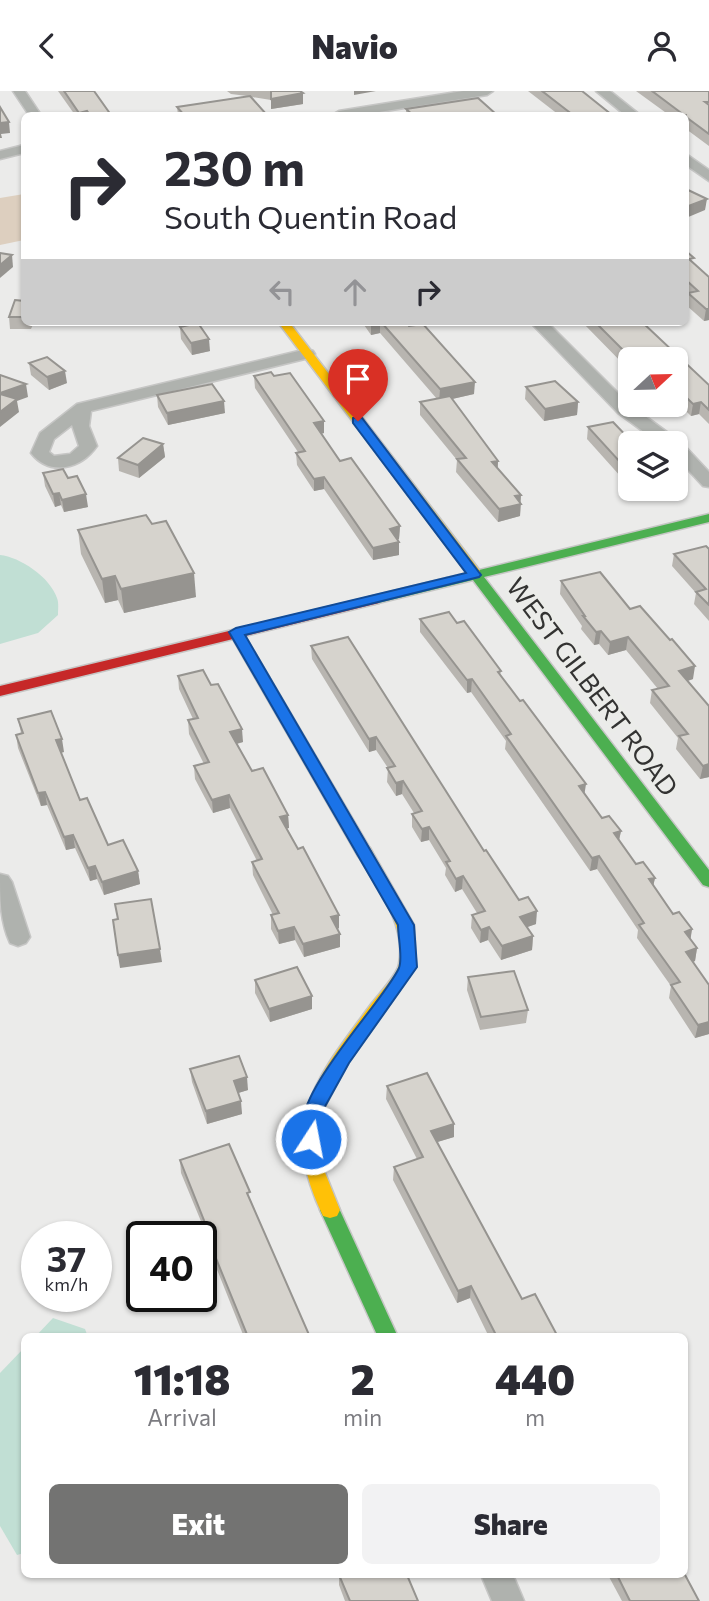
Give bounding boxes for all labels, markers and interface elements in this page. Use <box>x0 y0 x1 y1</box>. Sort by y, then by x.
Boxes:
text: Navio <box>311 26 398 66</box>
icon: back <box>28 27 66 65</box>
icon: person <box>643 27 681 65</box>
text: 230 m <box>164 136 305 196</box>
icon: right <box>49 140 140 231</box>
text: South Quentin Road <box>164 196 457 236</box>
icon: left <box>263 273 301 311</box>
icon: ahead <box>336 273 374 311</box>
icon: right <box>409 273 447 311</box>
north arrow <box>618 347 688 417</box>
map controls <box>618 347 688 501</box>
pin <box>328 349 388 421</box>
icon: arrive <box>339 360 377 398</box>
button: layers <box>618 431 688 501</box>
street label: WEST GILBERT ROAD <box>501 571 685 801</box>
position arrow <box>274 1102 348 1176</box>
speed limit sign: 40 <box>126 1221 217 1312</box>
text: 37 <box>47 1236 86 1279</box>
text: km/h <box>45 1273 88 1295</box>
text: 11:18 <box>134 1352 230 1404</box>
text: 2 <box>351 1352 375 1404</box>
text: 440 <box>495 1352 575 1404</box>
text: Arrival <box>147 1403 217 1431</box>
text: min <box>343 1403 382 1431</box>
text: m <box>525 1403 545 1431</box>
button: Exit <box>49 1484 348 1564</box>
button: Share <box>362 1484 660 1564</box>

